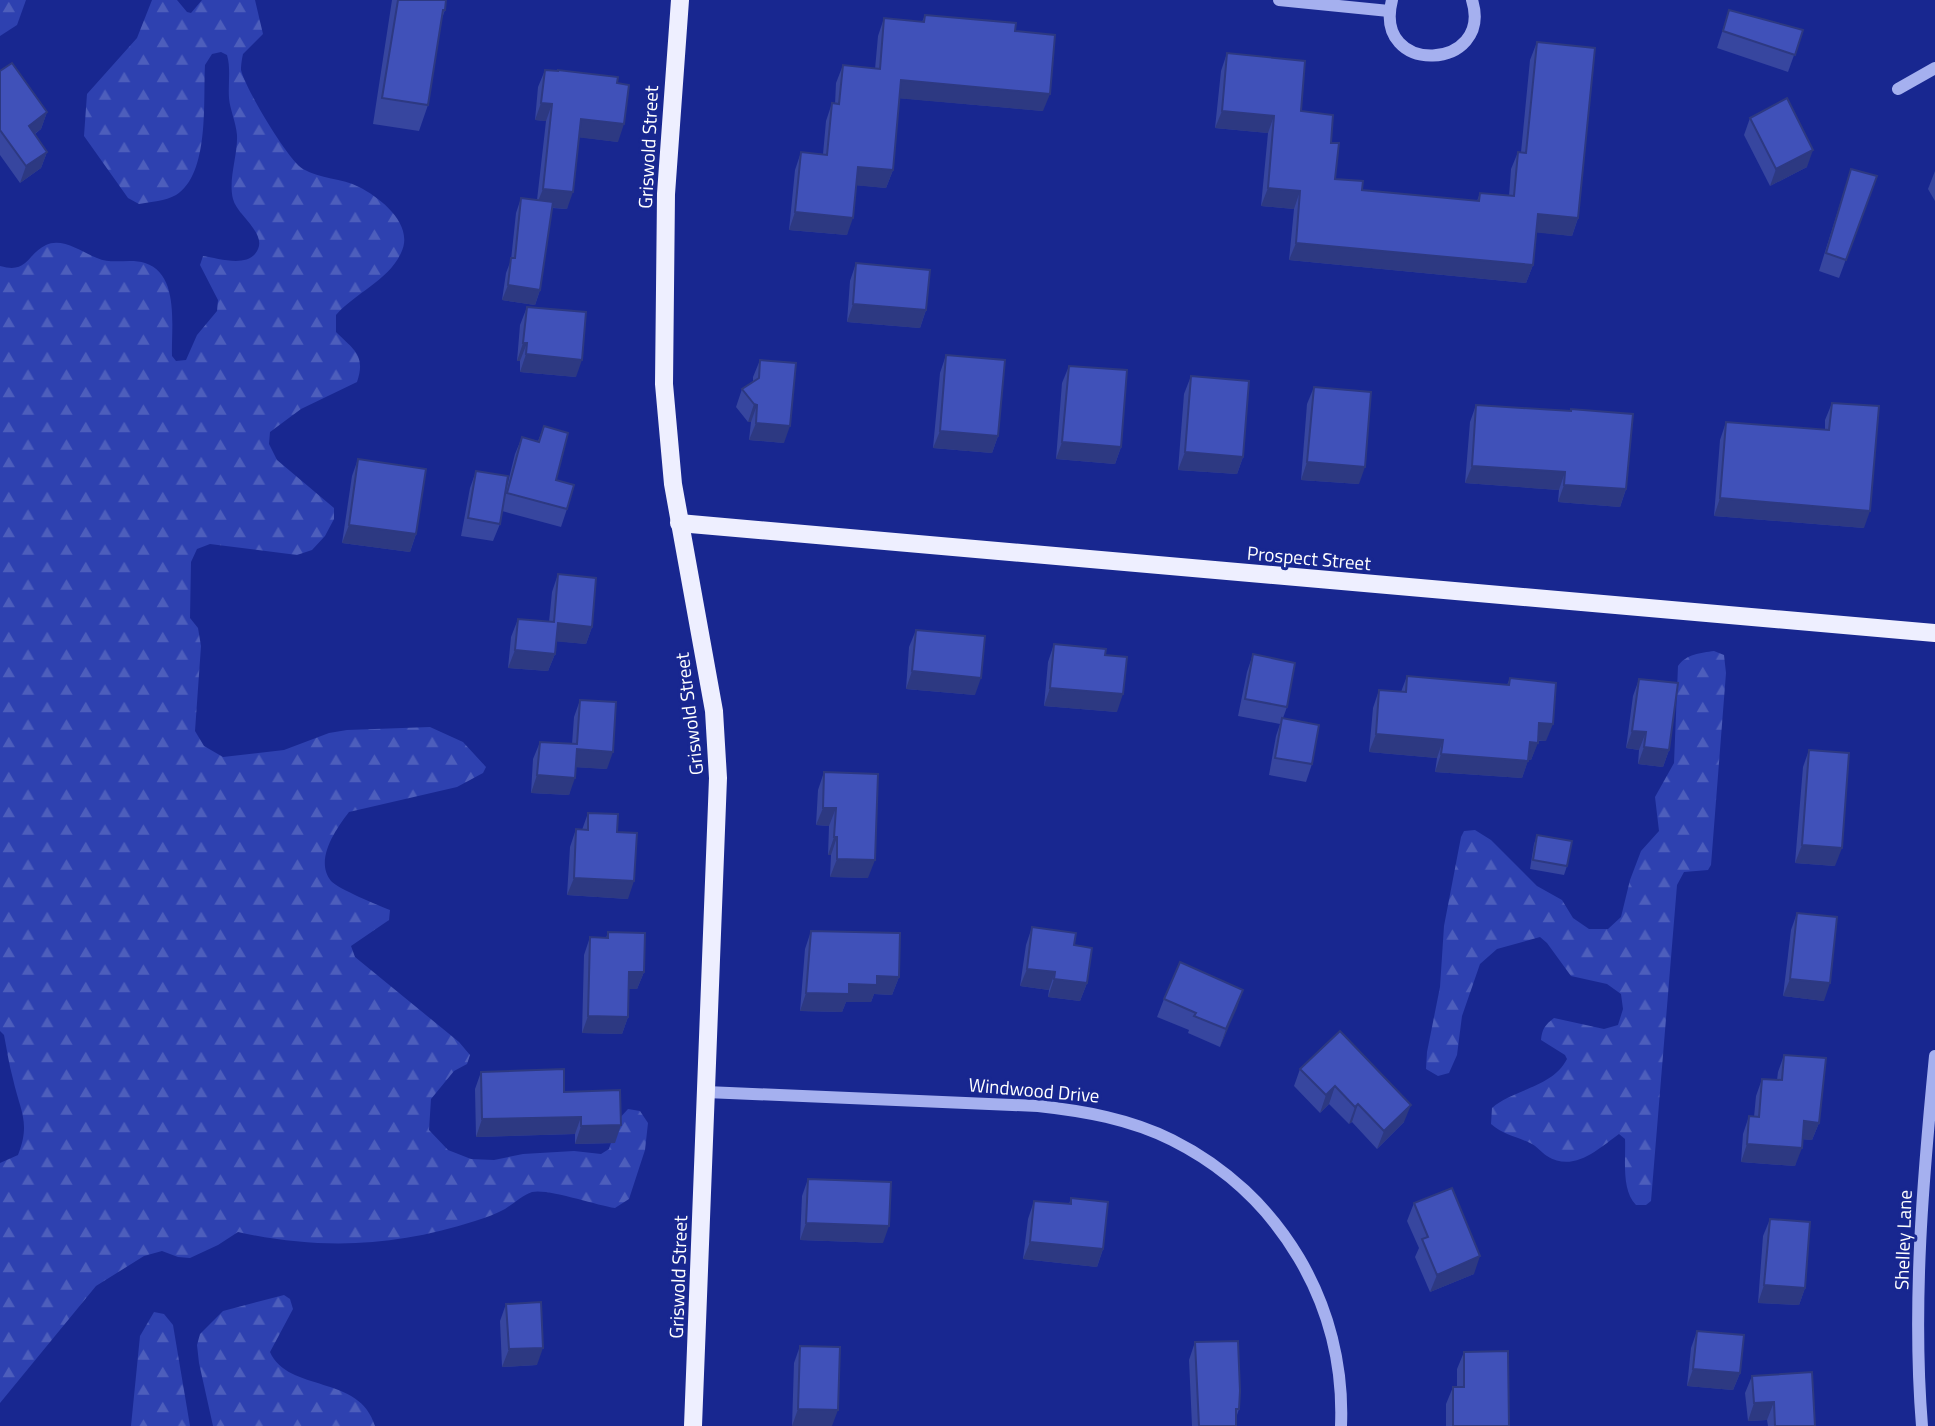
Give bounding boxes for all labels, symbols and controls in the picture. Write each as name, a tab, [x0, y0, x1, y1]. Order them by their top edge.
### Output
street label: Griswold Street	[630, 84, 665, 209]
street label: Prospect Street	[1246, 538, 1373, 577]
street label: Griswold Street	[667, 651, 710, 777]
street label: Windwood Drive	[967, 1069, 1101, 1110]
street label: Shelley Lane	[1886, 1189, 1919, 1290]
street label: Griswold Street	[661, 1215, 694, 1339]

